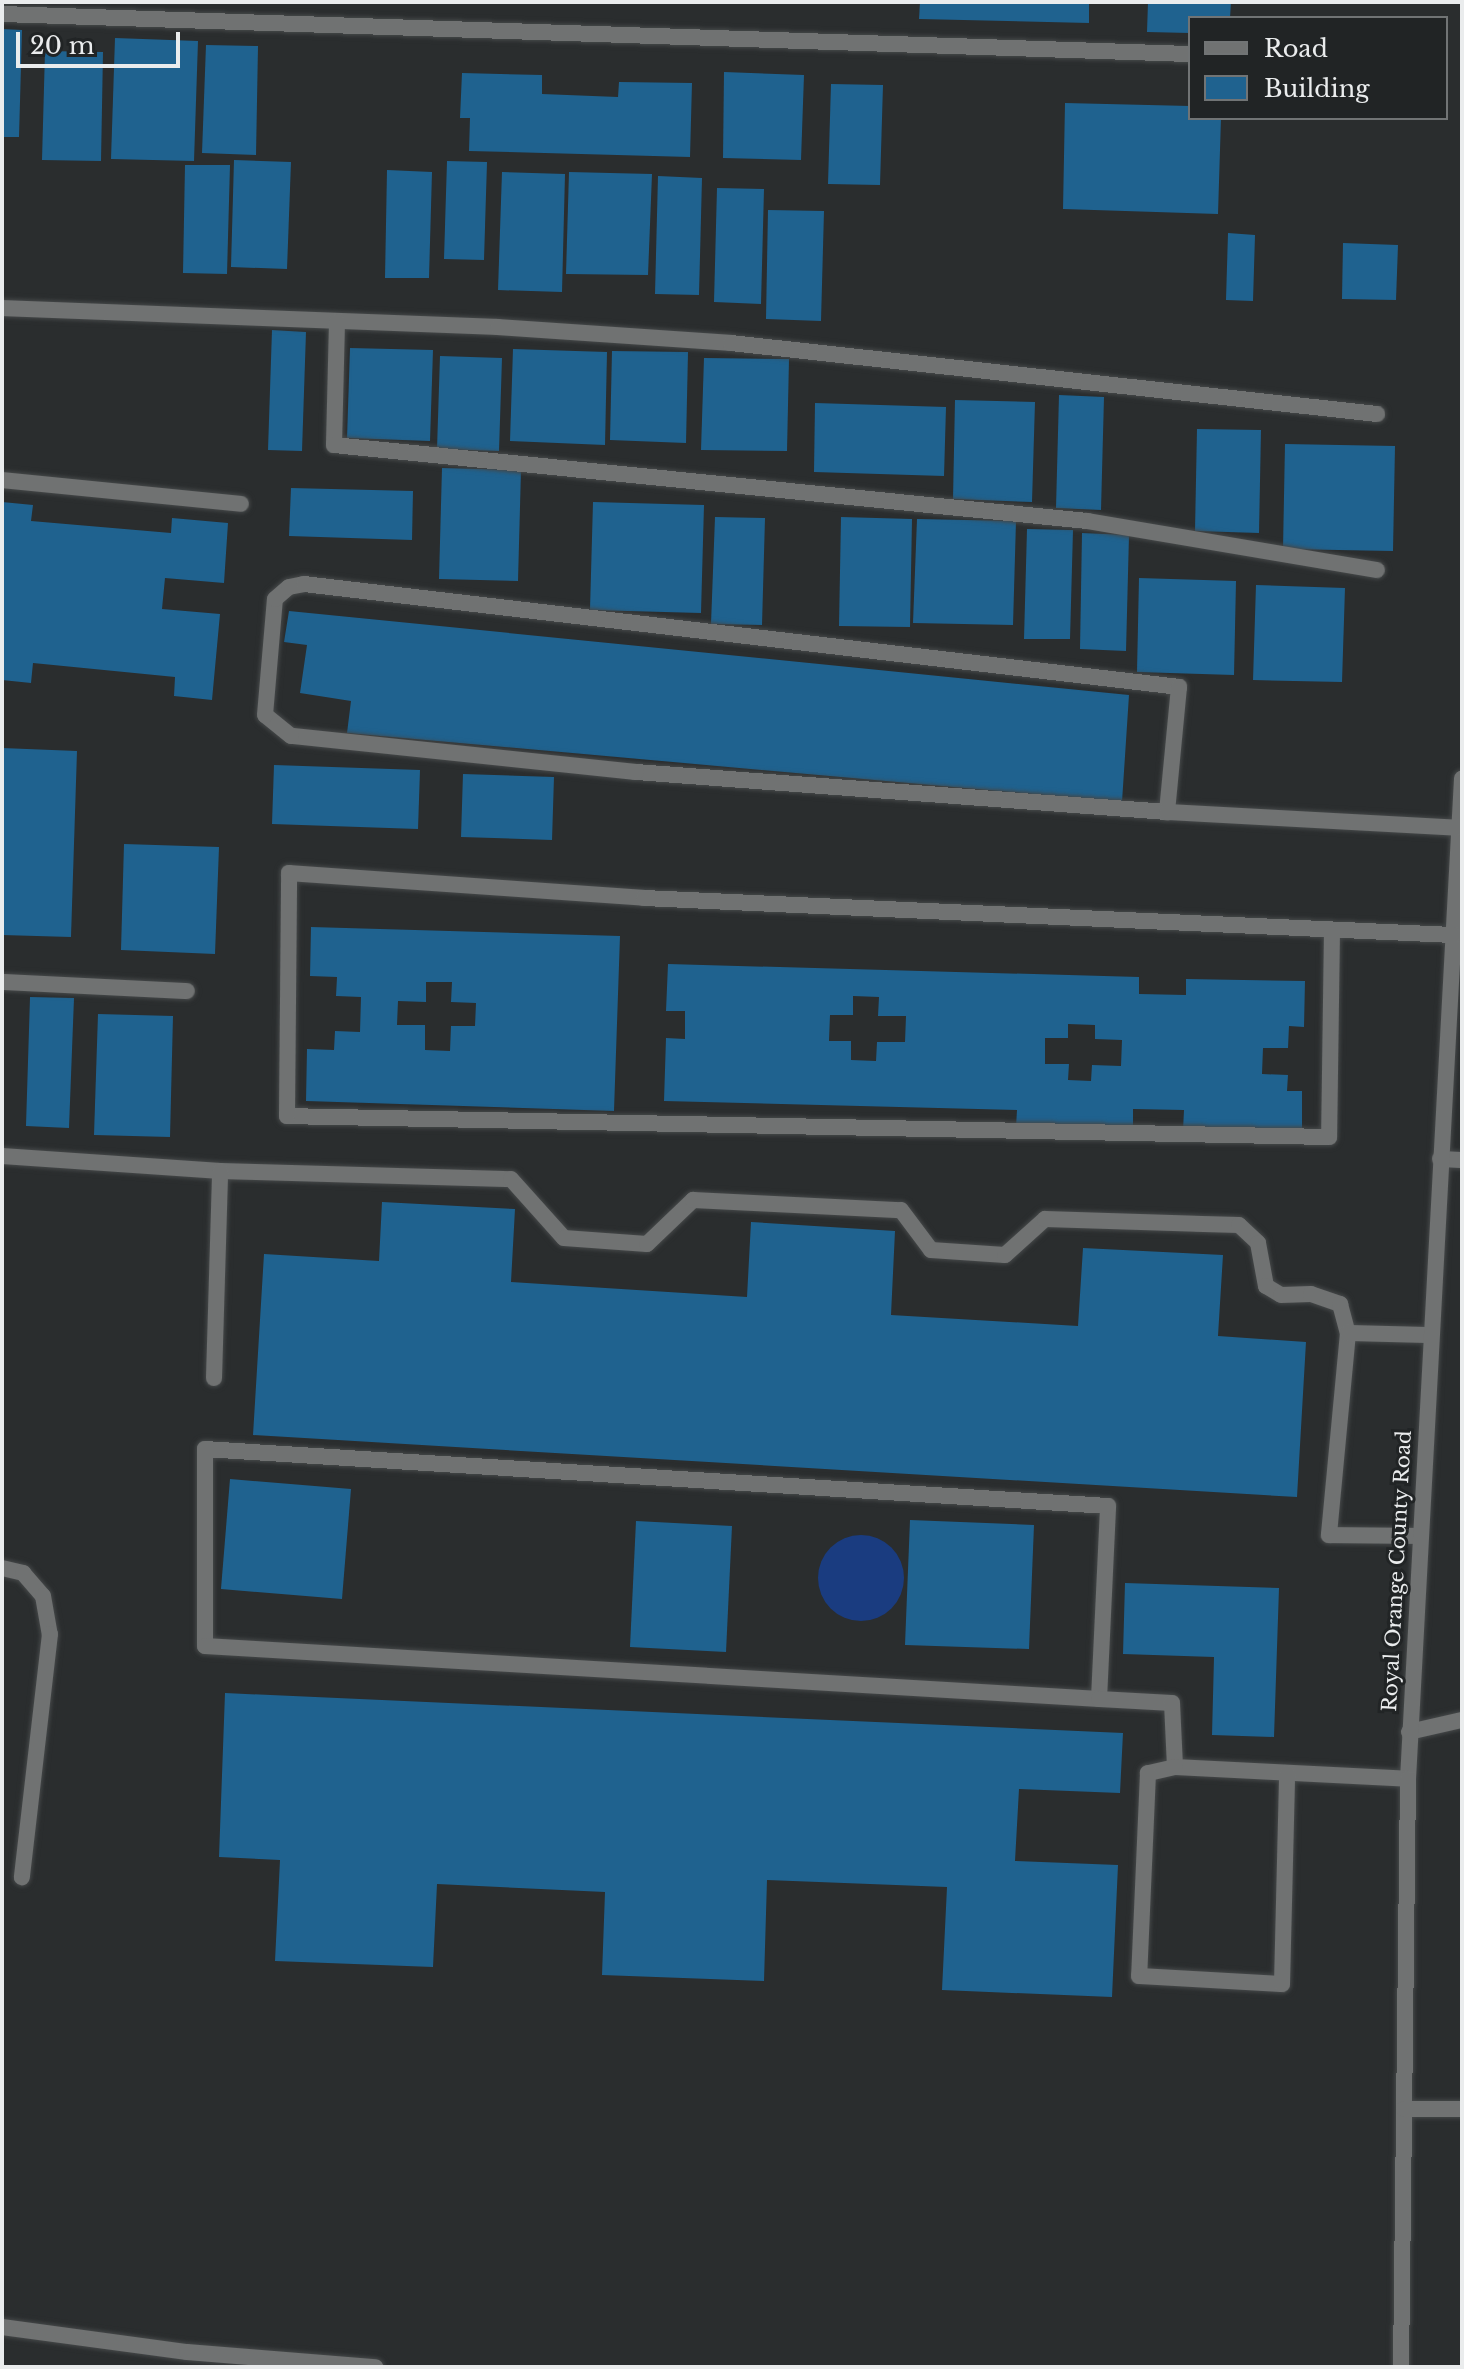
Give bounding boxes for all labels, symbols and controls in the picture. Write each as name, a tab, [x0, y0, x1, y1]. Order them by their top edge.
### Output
scale bar	[20, 16, 184, 66]
legend	[1188, 16, 1448, 120]
text: 20 m	[30, 31, 95, 60]
text: Road	[1264, 34, 1328, 63]
text: Building	[1264, 74, 1370, 103]
street label: Royal Orange County Road	[1378, 1429, 1416, 1713]

